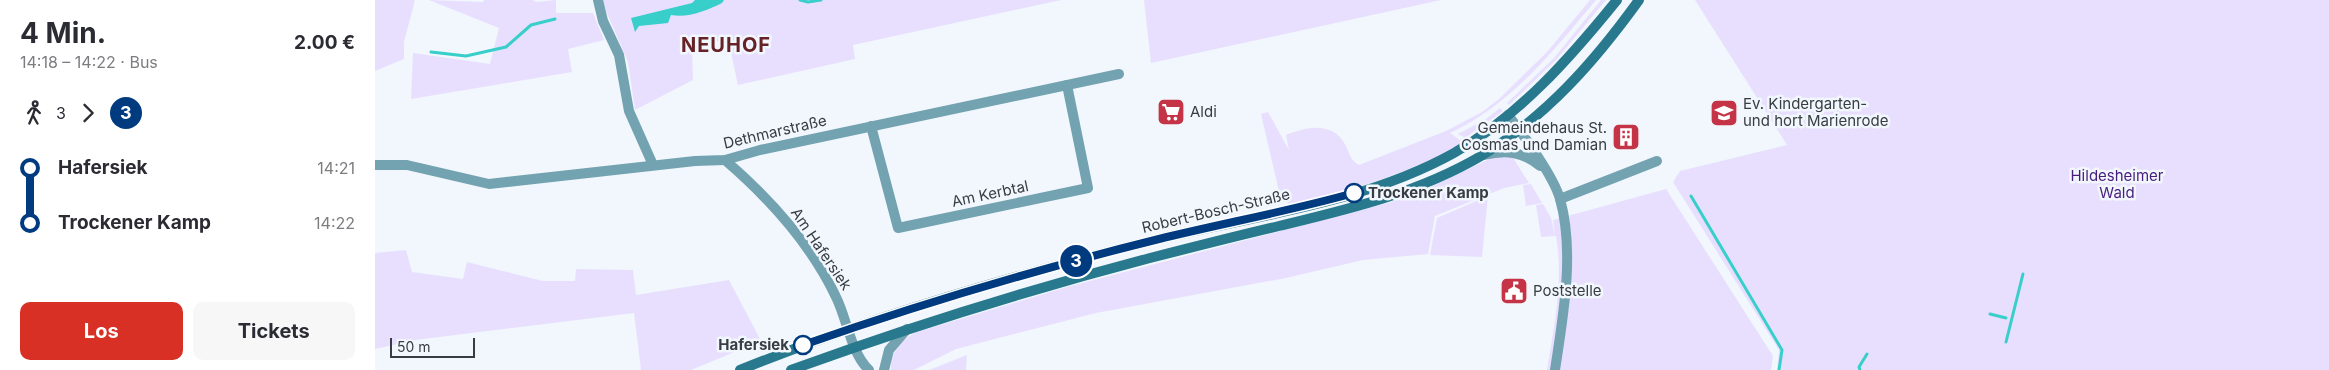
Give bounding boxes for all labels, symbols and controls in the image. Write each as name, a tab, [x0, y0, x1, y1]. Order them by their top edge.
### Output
text: 4 Min.	[20, 16, 106, 50]
text: 2.00 €	[294, 31, 355, 54]
district label: NEUHOF	[681, 33, 771, 57]
text: 14:18 – 14:22 · Bus	[20, 52, 158, 72]
place label: Ev. Kindergarten- und hort Marienrode	[1743, 94, 1888, 130]
supermarket icon: Aldi	[1156, 97, 1186, 127]
school or university icon: Ev. Kindergarten- und hort Marienrode	[1709, 98, 1739, 128]
icon: walk	[20, 99, 48, 127]
icon: forward	[74, 99, 102, 127]
text: 3	[120, 102, 132, 123]
place label: Aldi	[1190, 102, 1217, 121]
text: 3	[56, 103, 66, 123]
street label: Dethmarstraße	[721, 110, 828, 153]
place label: Gemeindehaus St. Cosmas und Damian	[1461, 118, 1607, 154]
building icon: Gemeindehaus St. Cosmas und Damian	[1611, 122, 1641, 152]
text: Hafersiek	[58, 156, 148, 179]
text: 14:21	[317, 158, 355, 178]
park label: Hildesheimer Wald	[2070, 166, 2164, 202]
street label: Am Kerbtal	[950, 176, 1030, 211]
marker: Trockener Kamp	[1344, 183, 1364, 203]
place label: Trockener Kamp	[1368, 183, 1489, 202]
street label: Robert-Bosch-Straße	[1140, 184, 1292, 237]
street label: Am Hafersiek	[787, 204, 856, 294]
text: Trockener Kamp	[58, 211, 211, 234]
text: 14:22	[314, 213, 355, 233]
line badge: 3	[1060, 245, 1092, 277]
text: 3	[1070, 250, 1082, 271]
public building icon: Poststelle	[1499, 276, 1529, 306]
place label: Poststelle	[1533, 281, 1602, 300]
button: Los	[20, 302, 183, 360]
button: Tickets	[193, 302, 355, 360]
scale bar	[390, 335, 475, 358]
place label: Hafersiek	[718, 335, 789, 354]
marker: Hafersiek	[793, 335, 813, 355]
text: 50 m	[397, 338, 431, 355]

